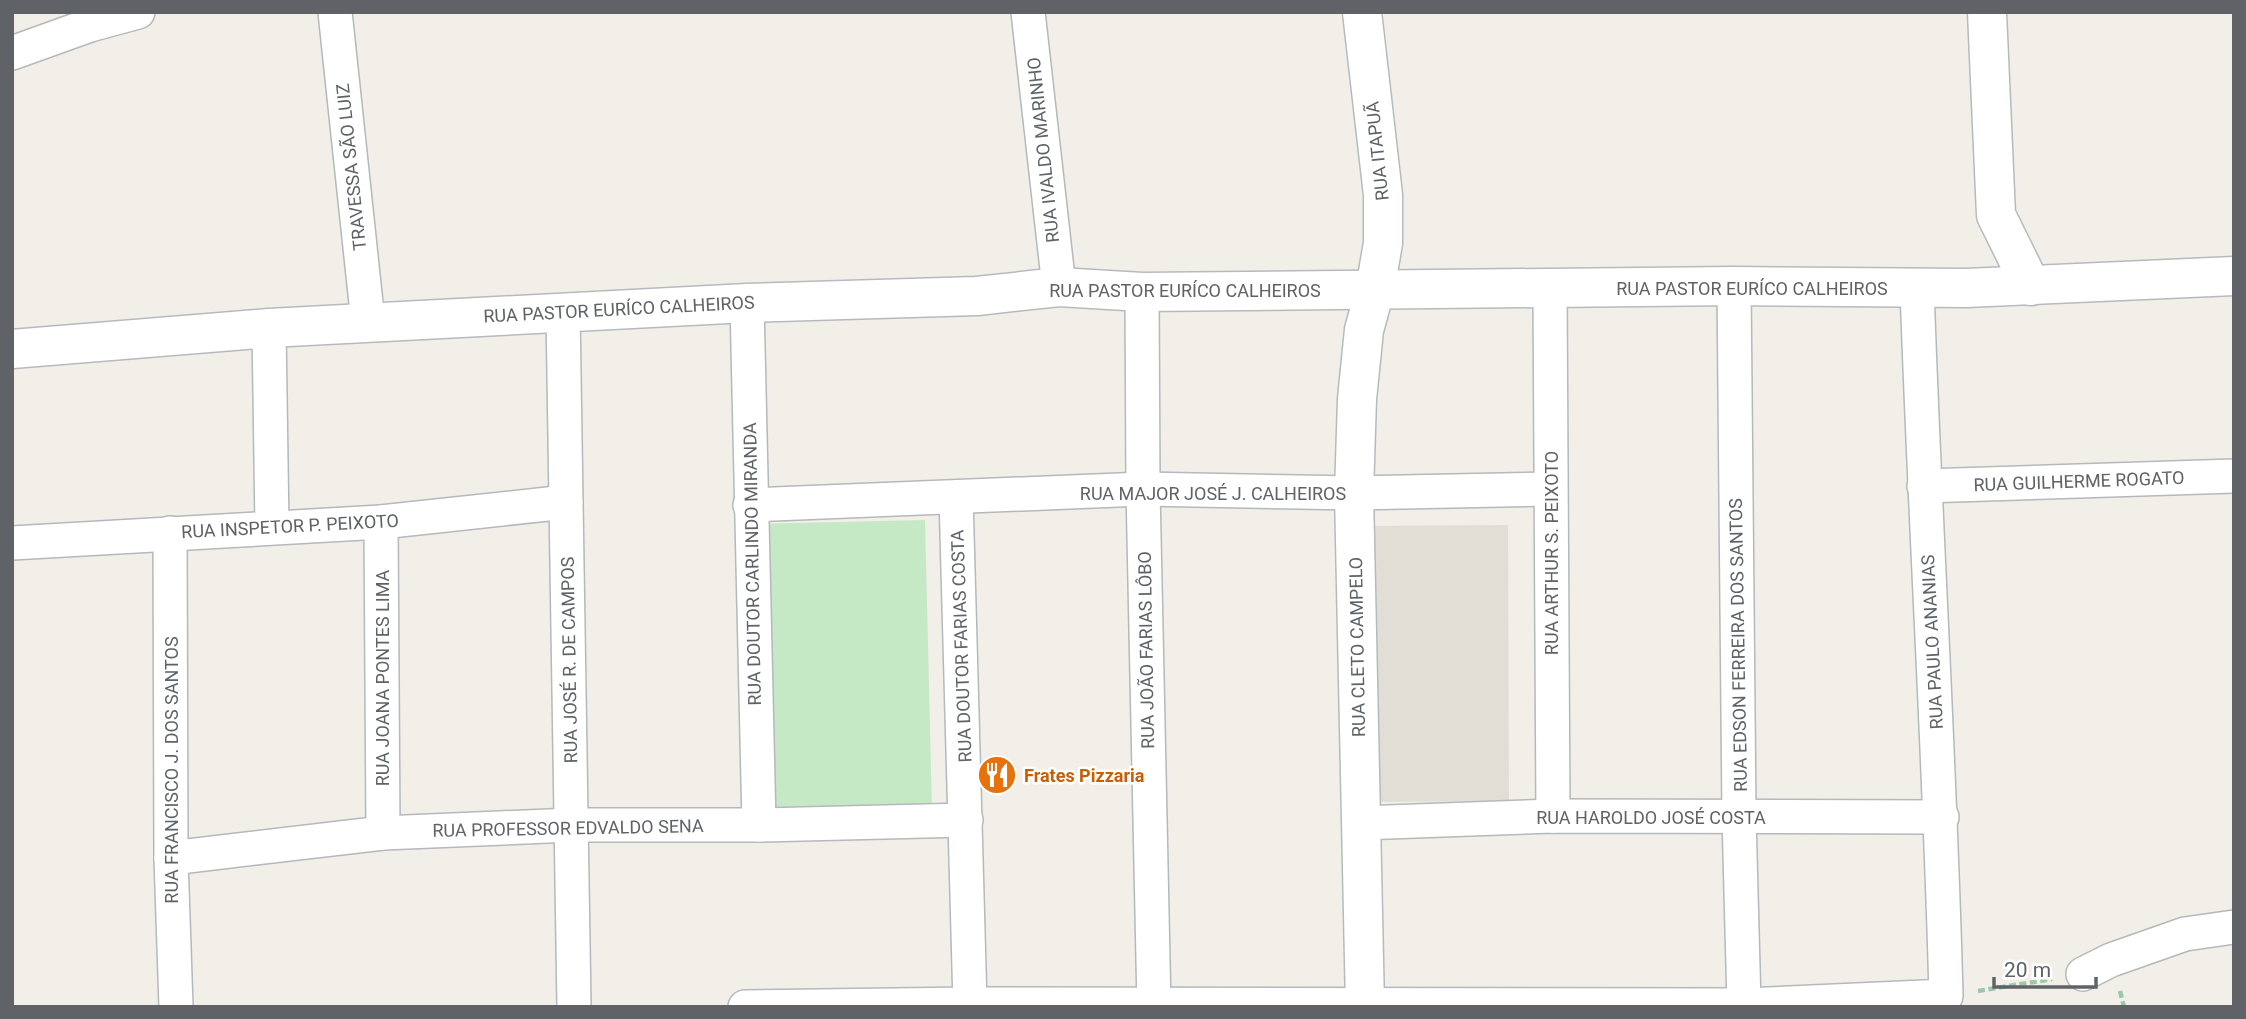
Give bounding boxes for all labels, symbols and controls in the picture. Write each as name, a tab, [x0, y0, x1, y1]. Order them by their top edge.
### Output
street label: RUA IVALDO MARINHO	[1023, 56, 1063, 244]
street label: TRAVESSA SÃO LUIZ	[332, 82, 370, 252]
street label: RUA ITAPUÃ	[1361, 100, 1393, 202]
street label: RUA PASTOR EURÍCO CALHEIROS	[1616, 278, 1888, 299]
street label: RUA PASTOR EURÍCO CALHEIROS	[1049, 280, 1321, 301]
street label: RUA PASTOR EURÍCO CALHEIROS	[483, 291, 755, 327]
street label: RUA DOUTOR CARLINDO MIRANDA	[739, 422, 765, 706]
street label: RUA ARTHUR S. PEIXOTO	[1541, 451, 1562, 655]
street label: RUA GUILHERME ROGATO	[1973, 467, 2185, 495]
street label: RUA MAJOR JOSÉ J. CALHEIROS	[1080, 483, 1347, 504]
street label: RUA EDSON FERREIRA DOS SANTOS	[1725, 498, 1751, 792]
street label: RUA INSPETOR P. PEIXOTO	[181, 510, 399, 542]
street label: RUA DOUTOR FARIAS COSTA	[946, 529, 976, 763]
street label: RUA JOÃO FARIAS LÔBO	[1134, 551, 1158, 749]
street label: RUA PAULO ANANIAS	[1917, 554, 1947, 730]
street label: RUA JOSÉ R. DE CAMPOS	[557, 556, 581, 764]
street label: RUA CLETO CAMPELO	[1345, 557, 1369, 737]
street label: RUA JOANA PONTES LIMA	[372, 569, 393, 786]
street label: RUA FRANCISCO J. DOS SANTOS	[161, 636, 182, 904]
restaurant icon: Frates Pizzaria	[976, 754, 1018, 796]
place label: Frates Pizzaria	[1024, 765, 1145, 786]
street label: RUA HAROLDO JOSÉ COSTA	[1536, 807, 1766, 828]
street label: RUA PROFESSOR EDVALDO SENA	[432, 815, 704, 841]
scale bar	[1994, 946, 2096, 990]
text: 20 m	[2004, 958, 2051, 982]

